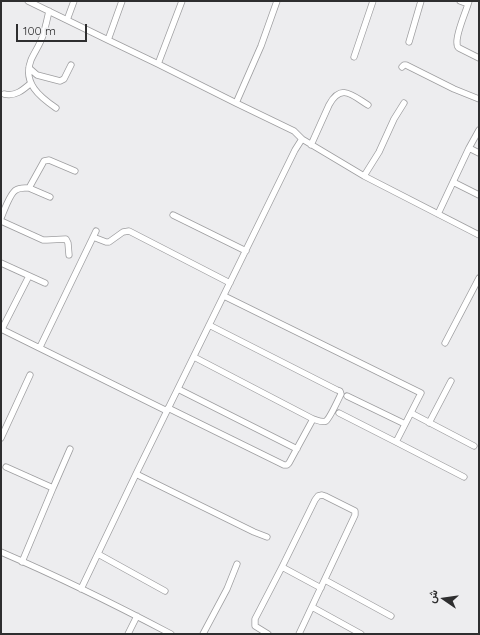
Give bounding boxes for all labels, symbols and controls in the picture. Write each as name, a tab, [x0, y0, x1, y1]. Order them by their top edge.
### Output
scale bar	[18, 16, 89, 42]
text: 100 m	[23, 23, 56, 38]
north arrow	[424, 579, 464, 619]
text: ش	[424, 588, 441, 604]

